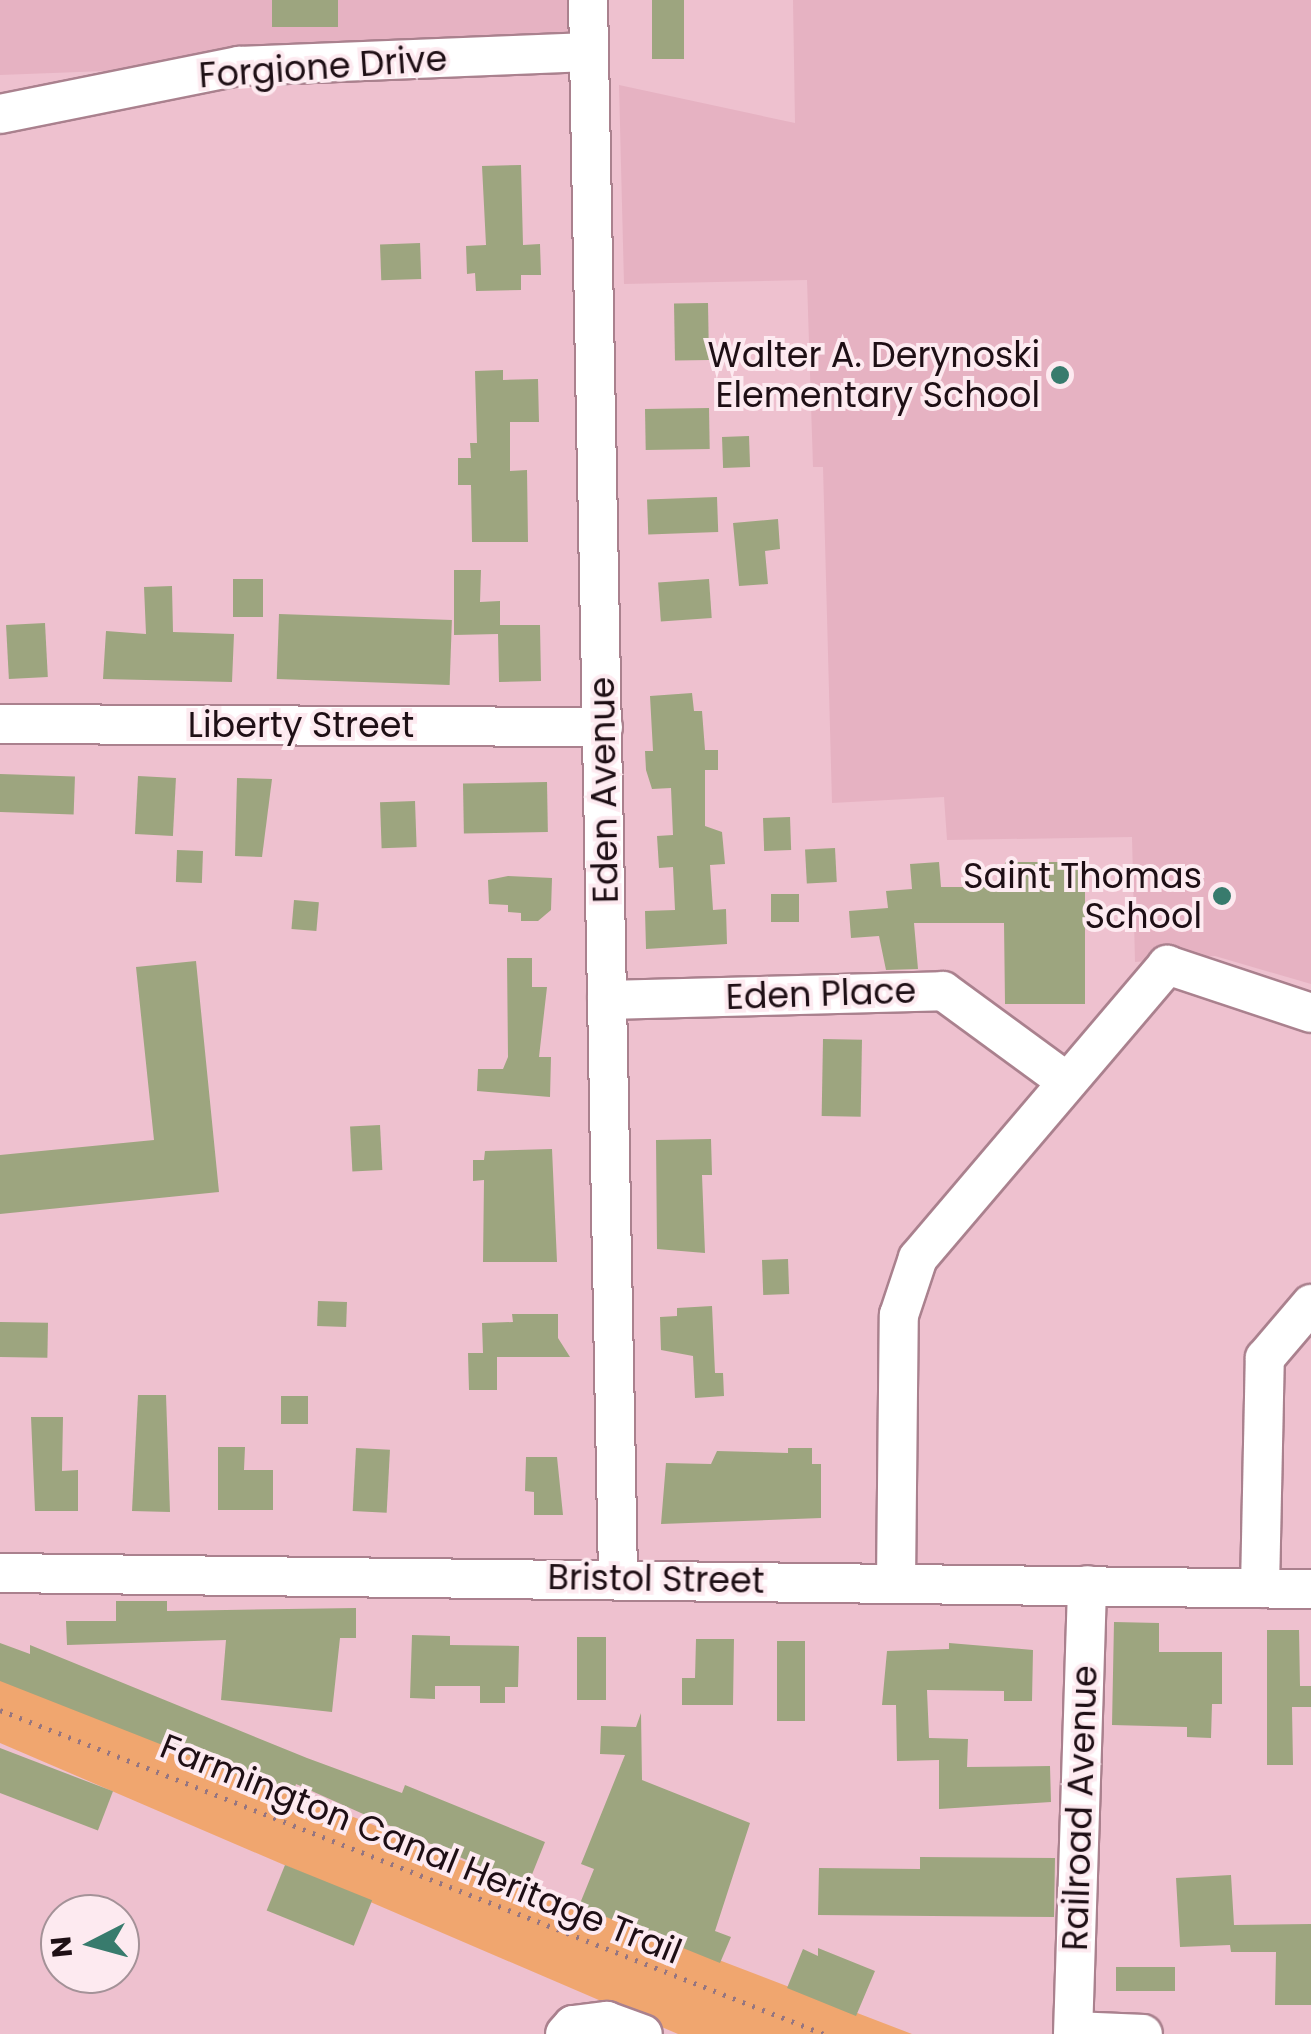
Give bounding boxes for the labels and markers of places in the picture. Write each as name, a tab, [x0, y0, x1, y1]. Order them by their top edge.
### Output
place label: Walter A. Derynoski Elementary School	[708, 334, 1040, 416]
marker: Walter A. Derynoski Elementary School	[1049, 364, 1071, 386]
place label: Saint Thomas School	[963, 855, 1202, 937]
marker: Saint Thomas School	[1211, 885, 1233, 907]

